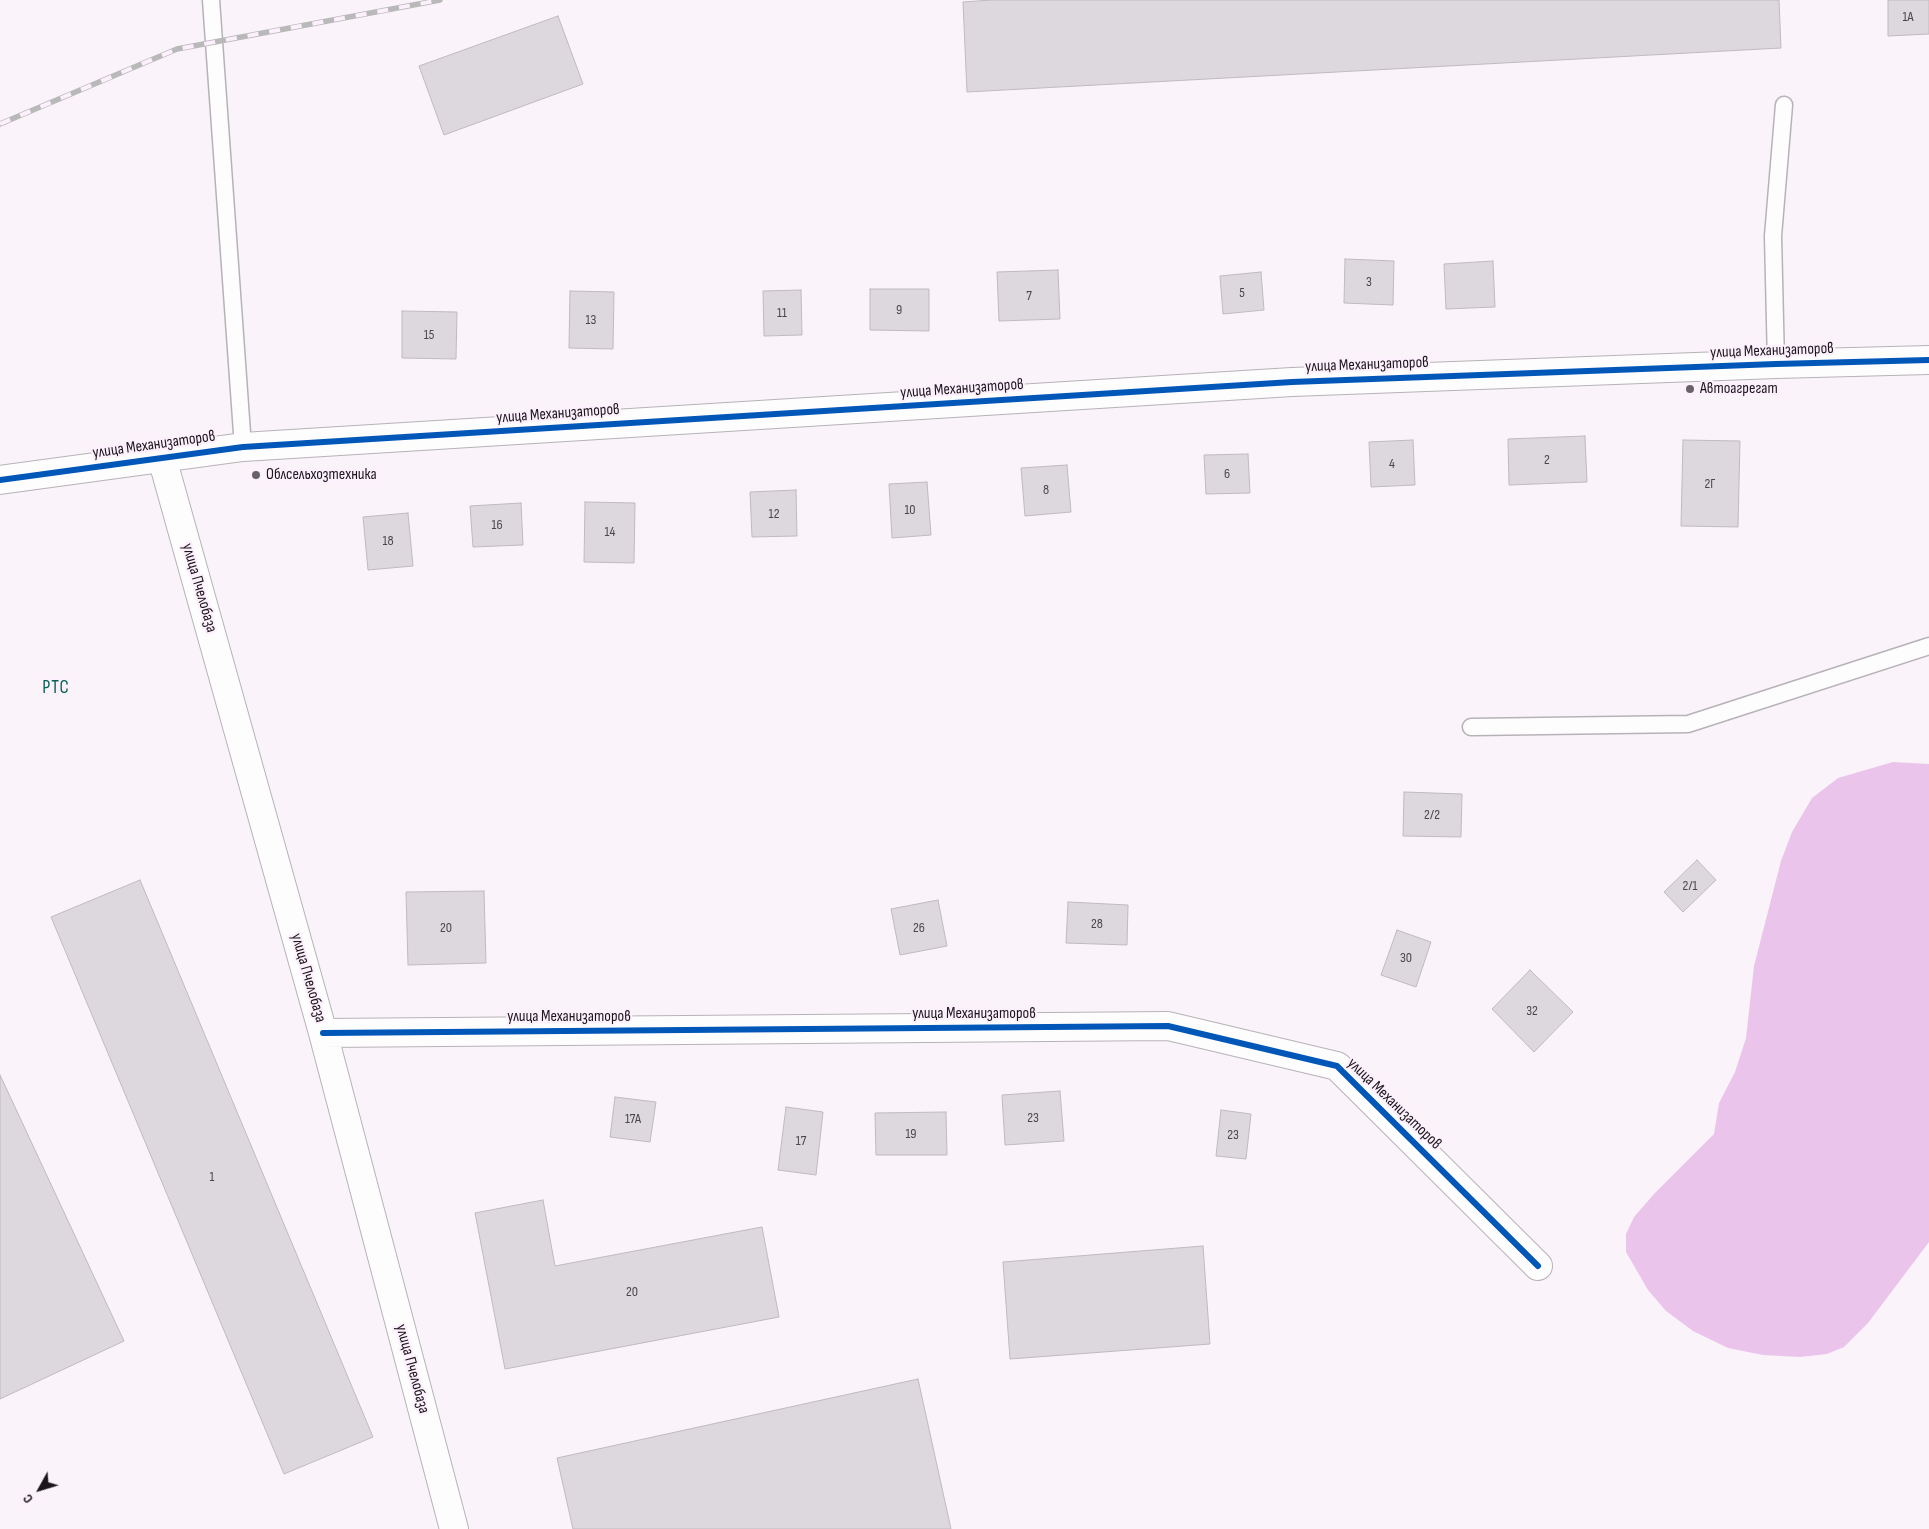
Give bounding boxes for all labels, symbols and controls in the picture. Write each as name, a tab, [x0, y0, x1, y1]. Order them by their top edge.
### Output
house number: 1А	[1902, 9, 1914, 25]
house number: 3	[1366, 274, 1372, 290]
house number: 5	[1239, 285, 1245, 301]
house number: 7	[1026, 288, 1032, 304]
house number: 9	[896, 302, 902, 318]
house number: 11	[777, 305, 787, 321]
house number: 13	[586, 312, 596, 328]
house number: 15	[424, 327, 434, 343]
street label: улица Механизаторов	[1710, 339, 1834, 363]
street label: улица Механизаторов	[1305, 353, 1429, 377]
street label: улица Механизаторов	[900, 375, 1024, 403]
place label: Автоагрегат	[1700, 379, 1778, 399]
marker: Автоагрегат	[1684, 383, 1696, 395]
street label: улица Механизаторов	[496, 400, 620, 428]
street label: улица Механизаторов	[91, 427, 217, 463]
house number: 2	[1544, 452, 1550, 468]
house number: 4	[1389, 456, 1395, 472]
place label: Облсельхозтехника	[266, 465, 377, 485]
house number: 6	[1224, 466, 1230, 482]
marker: Облсельхозтехника	[250, 469, 262, 481]
house number: 2Г	[1705, 476, 1715, 492]
house number: 8	[1043, 482, 1049, 498]
house number: 10	[904, 502, 916, 518]
house number: 12	[769, 506, 779, 522]
house number: 16	[491, 517, 503, 533]
house number: 14	[605, 524, 615, 540]
house number: 18	[382, 533, 394, 549]
street label: улица Пчелобаза	[177, 541, 221, 635]
district label: РТС	[42, 677, 70, 699]
house number: 2/2	[1424, 807, 1440, 823]
house number: 2/1	[1682, 878, 1698, 894]
house number: 28	[1091, 916, 1103, 932]
house number: 20	[440, 920, 452, 936]
house number: 26	[913, 920, 925, 936]
street label: улица Пчелобаза	[286, 931, 330, 1025]
house number: 30	[1400, 950, 1412, 966]
house number: 32	[1526, 1003, 1538, 1019]
street label: улица Механизаторов	[912, 1004, 1036, 1024]
street label: улица Механизаторов	[507, 1007, 631, 1027]
street label: улица Механизаторов	[1343, 1054, 1445, 1154]
house number: 23	[1027, 1110, 1039, 1126]
house number: 17А	[625, 1111, 641, 1127]
house number: 19	[905, 1126, 917, 1142]
house number: 23	[1227, 1127, 1239, 1143]
house number: 17	[796, 1133, 806, 1149]
house number: 1	[210, 1169, 214, 1185]
house number: 20	[626, 1284, 638, 1300]
street label: улица Пчелобаза	[391, 1322, 433, 1416]
north arrow	[15, 1464, 65, 1514]
text: С	[19, 1491, 37, 1507]

